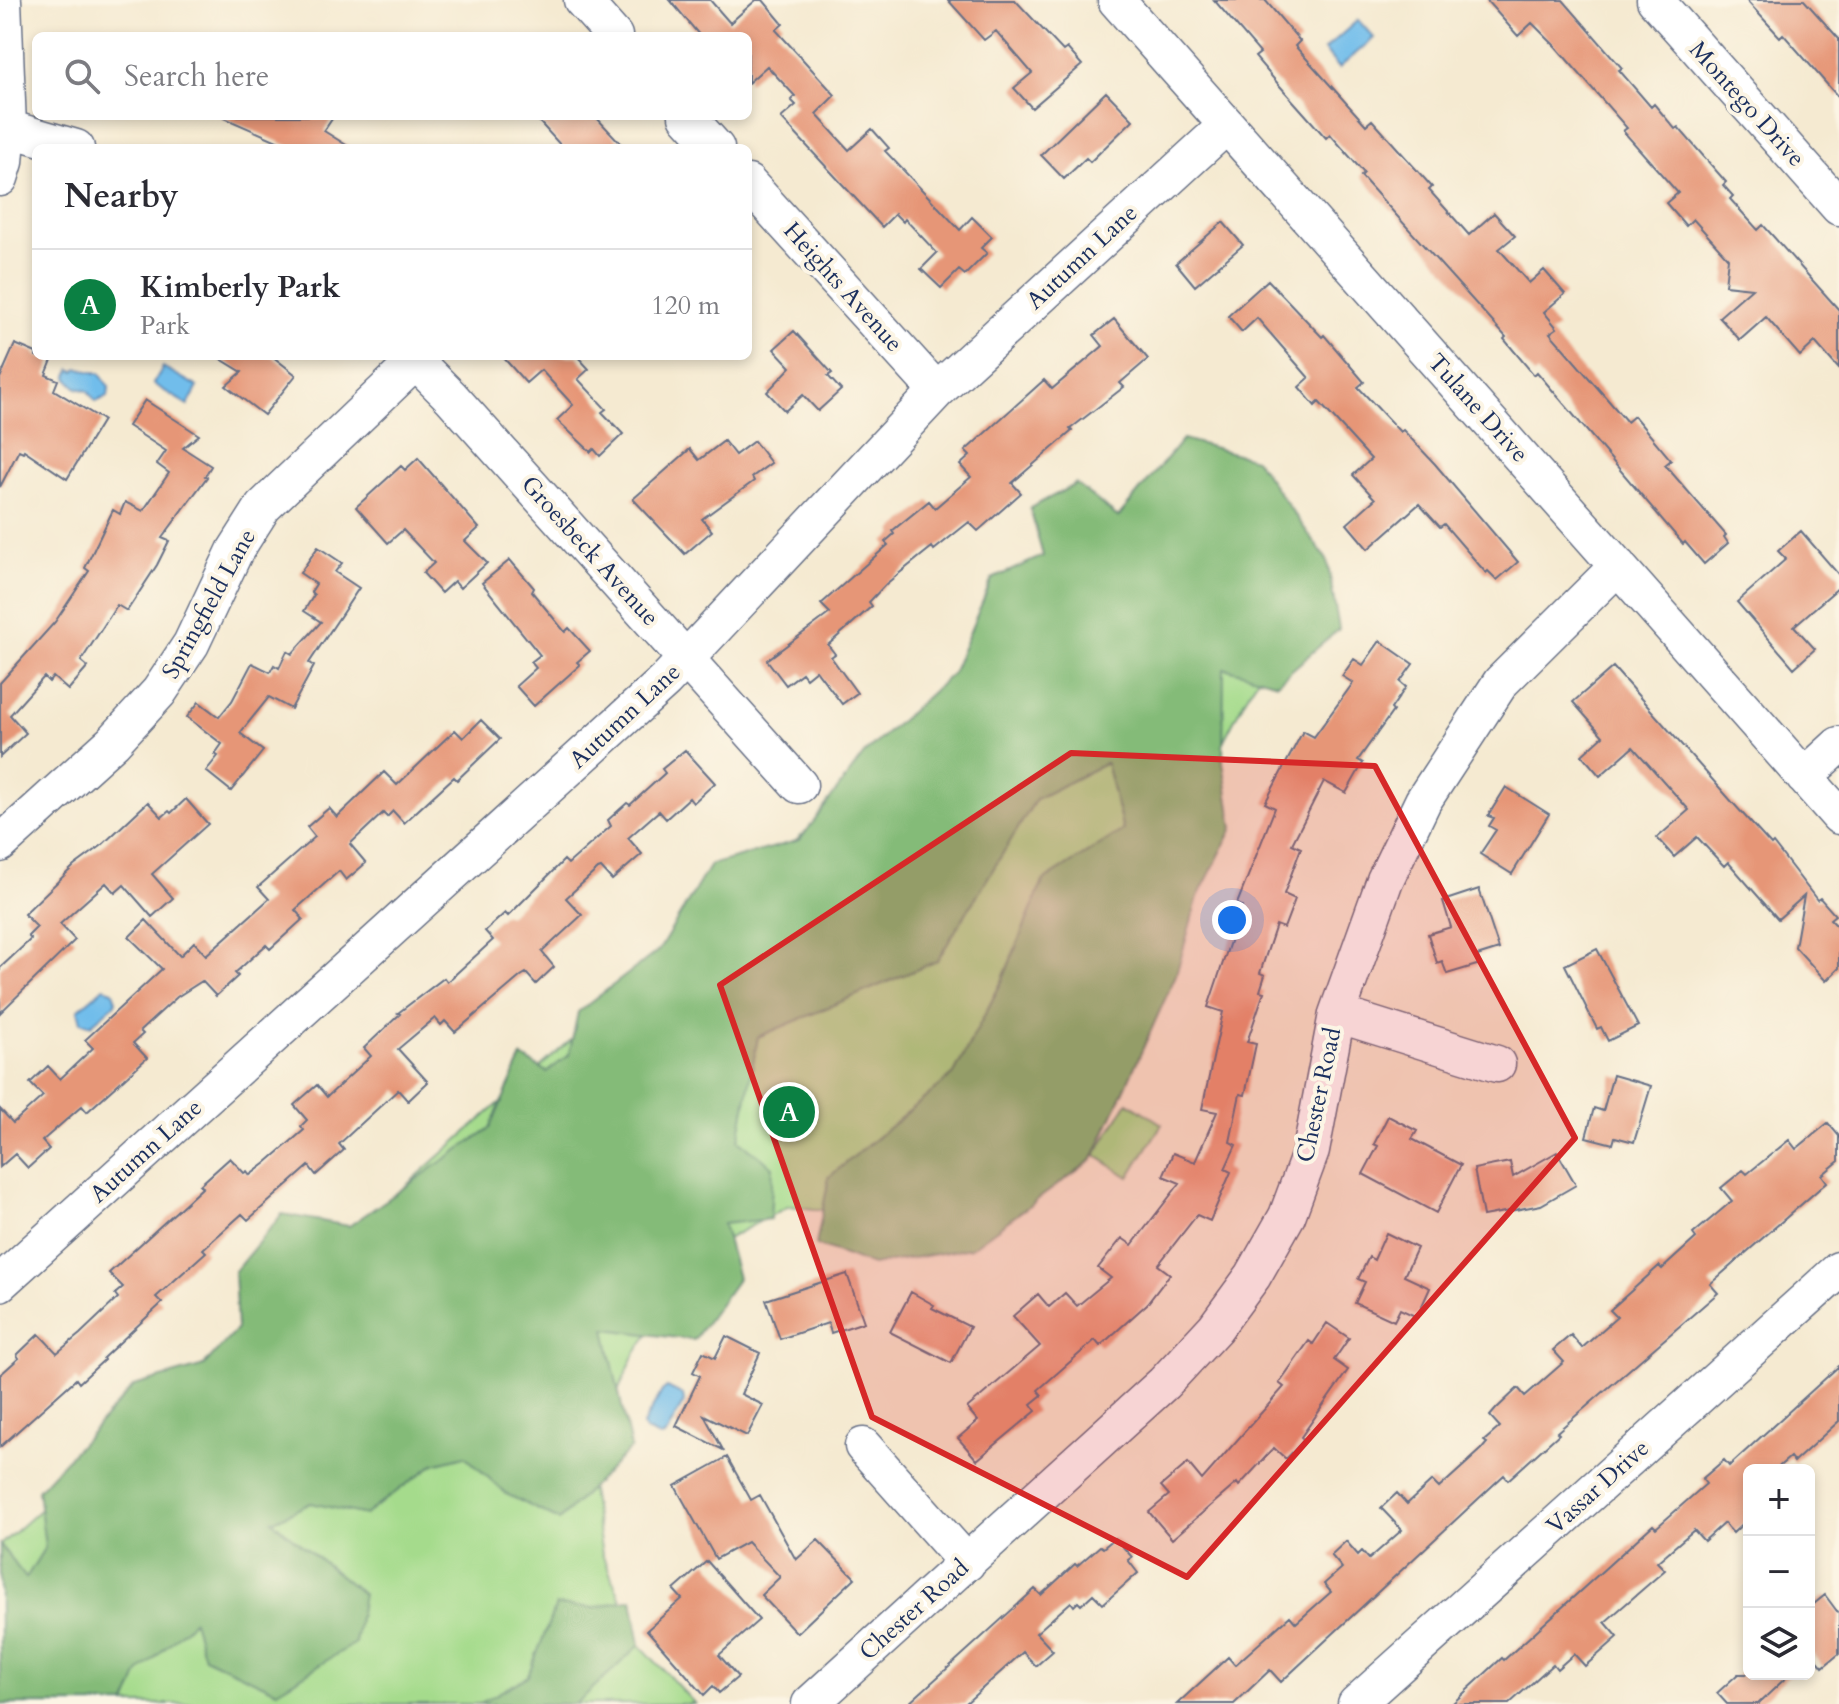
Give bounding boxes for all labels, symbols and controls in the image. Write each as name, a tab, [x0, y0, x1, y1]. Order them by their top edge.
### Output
search box	[32, 32, 752, 120]
street label: Montego Drive	[1682, 34, 1812, 174]
icon: search	[60, 54, 104, 98]
text: Search here	[124, 56, 269, 97]
text: Nearby	[64, 173, 179, 219]
street label: Autumn Lane	[1019, 197, 1145, 317]
street label: Heights Avenue	[776, 215, 910, 359]
text: Kimberly Park	[140, 267, 341, 308]
text: A	[80, 288, 100, 323]
text: 120 m	[651, 288, 720, 323]
text: Park	[140, 308, 190, 343]
street label: Tulane Drive	[1420, 346, 1536, 470]
street label: Groesbeck Avenue	[514, 469, 666, 633]
street label: Springfield Lane	[154, 523, 264, 685]
street label: Autumn Lane	[562, 656, 688, 776]
your location	[1212, 900, 1252, 940]
street label: Chester Road	[1289, 1024, 1349, 1165]
pin: A	[763, 1082, 815, 1142]
street label: Autumn Lane	[83, 1092, 209, 1210]
street label: Vassar Drive	[1540, 1432, 1656, 1542]
map controls	[1743, 1464, 1815, 1680]
button: +	[1743, 1464, 1815, 1536]
button: −	[1743, 1536, 1815, 1608]
street label: Chester Road	[852, 1552, 976, 1668]
button: layers	[1743, 1608, 1815, 1680]

